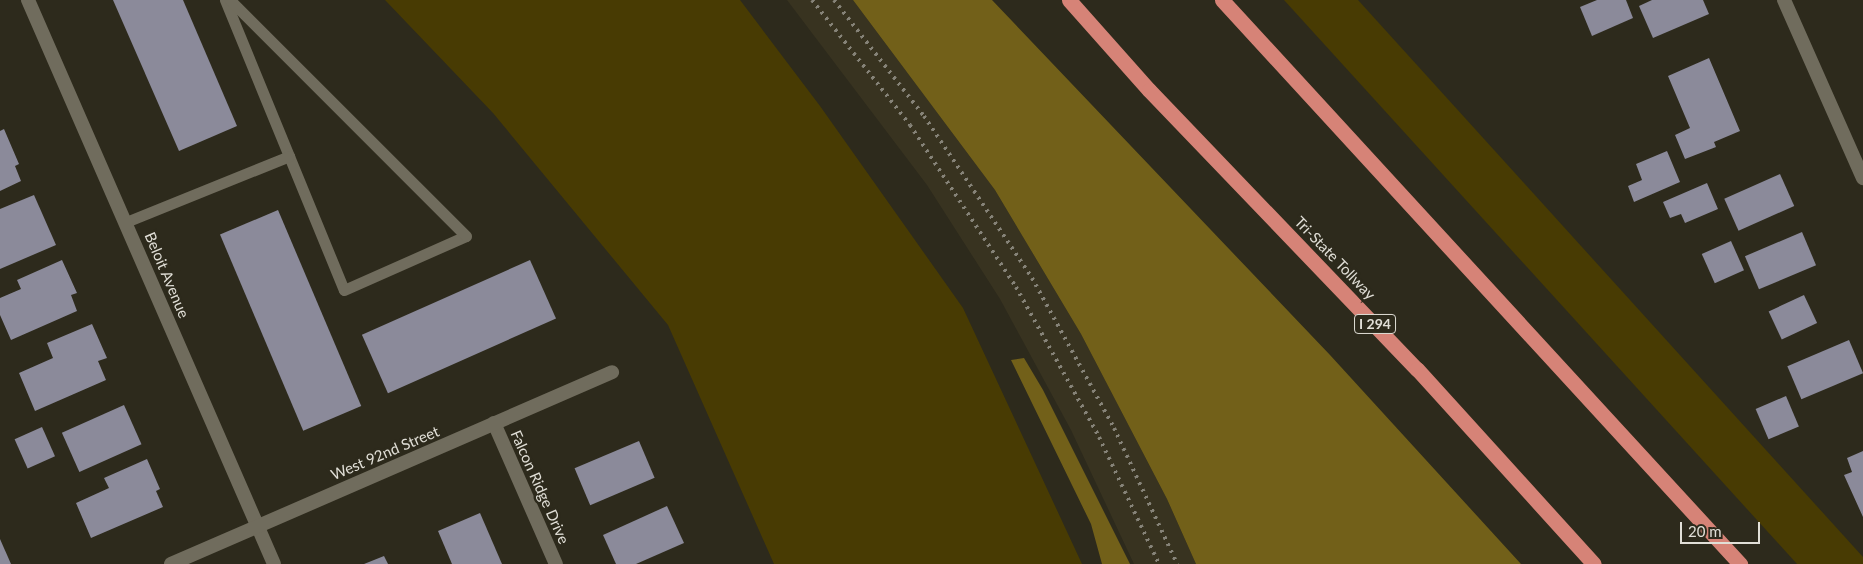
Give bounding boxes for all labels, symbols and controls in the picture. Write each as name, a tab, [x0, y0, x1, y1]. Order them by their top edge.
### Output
street label: Tri-State Tollway	[1291, 213, 1379, 303]
street label: Beloit Avenue	[141, 229, 193, 321]
road number: I 294	[1354, 312, 1396, 336]
street label: West 92nd Street	[328, 422, 442, 484]
street label: Falcon Ridge Drive	[507, 427, 573, 547]
scale bar	[1683, 512, 1763, 544]
text: 20 m	[1688, 522, 1722, 540]

